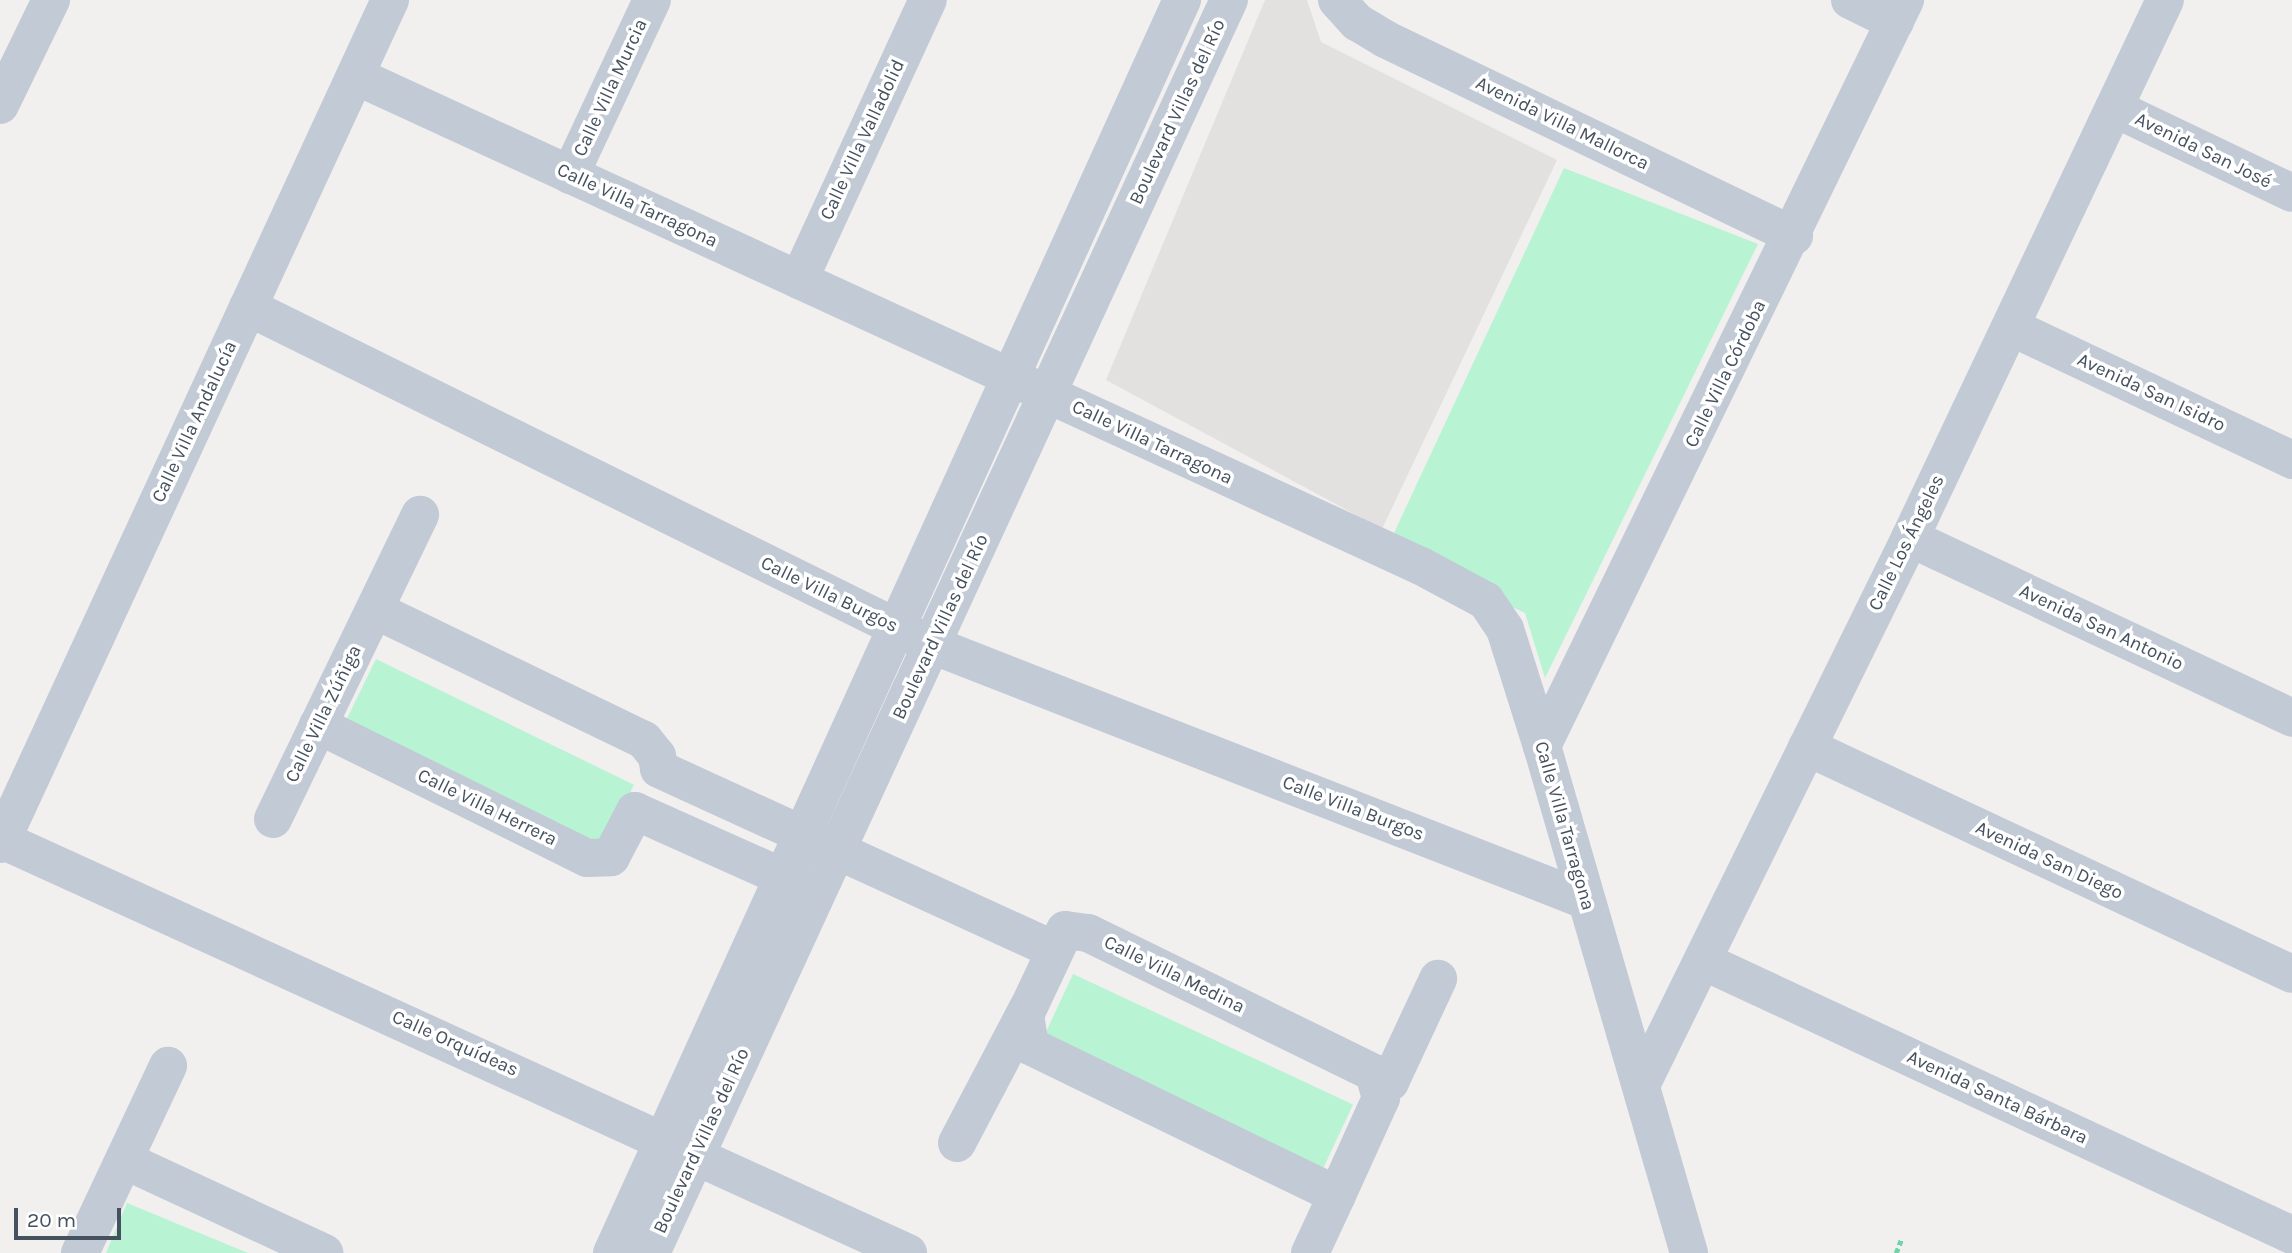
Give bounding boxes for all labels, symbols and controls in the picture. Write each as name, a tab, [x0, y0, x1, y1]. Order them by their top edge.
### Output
street label: Calle Villa Murcia	[569, 15, 653, 161]
street label: Boulevard Villas del Río	[1125, 16, 1231, 208]
street label: Calle Villa Valladolid	[816, 56, 910, 224]
street label: Avenida Villa Mallorca	[1472, 72, 1652, 176]
street label: Avenida San José	[2131, 108, 2275, 194]
street label: Calle Villa Tarragona	[553, 159, 721, 253]
street label: Calle Villa Córdoba	[1680, 297, 1772, 451]
street label: Calle Villa Andalucía	[148, 338, 242, 506]
street label: Avenida San Isidro	[2073, 349, 2229, 437]
street label: Calle Villa Tarragona	[1068, 396, 1236, 490]
street label: Calle Los Ángeles	[1864, 471, 1950, 615]
street label: Boulevard Villas del Río	[888, 531, 994, 723]
street label: Calle Villa Burgos	[757, 552, 901, 638]
street label: Avenida San Antonio	[2015, 580, 2187, 676]
street label: Calle Villa Zúñiga	[281, 642, 367, 786]
street label: Calle Villa Tarragona	[1529, 739, 1599, 913]
street label: Calle Villa Herrera	[414, 764, 560, 852]
street label: Calle Villa Burgos	[1279, 771, 1427, 847]
street label: Avenida San Diego	[1972, 817, 2126, 905]
street label: Calle Villa Medina	[1100, 931, 1248, 1019]
street label: Calle Orquídeas	[388, 1006, 522, 1082]
street label: Boulevard Villas del Río	[649, 1045, 755, 1237]
street label: Avenida Santa Bárbara	[1903, 1046, 2091, 1150]
scale bar	[18, 1194, 124, 1238]
text: 20 m	[27, 1208, 76, 1232]

